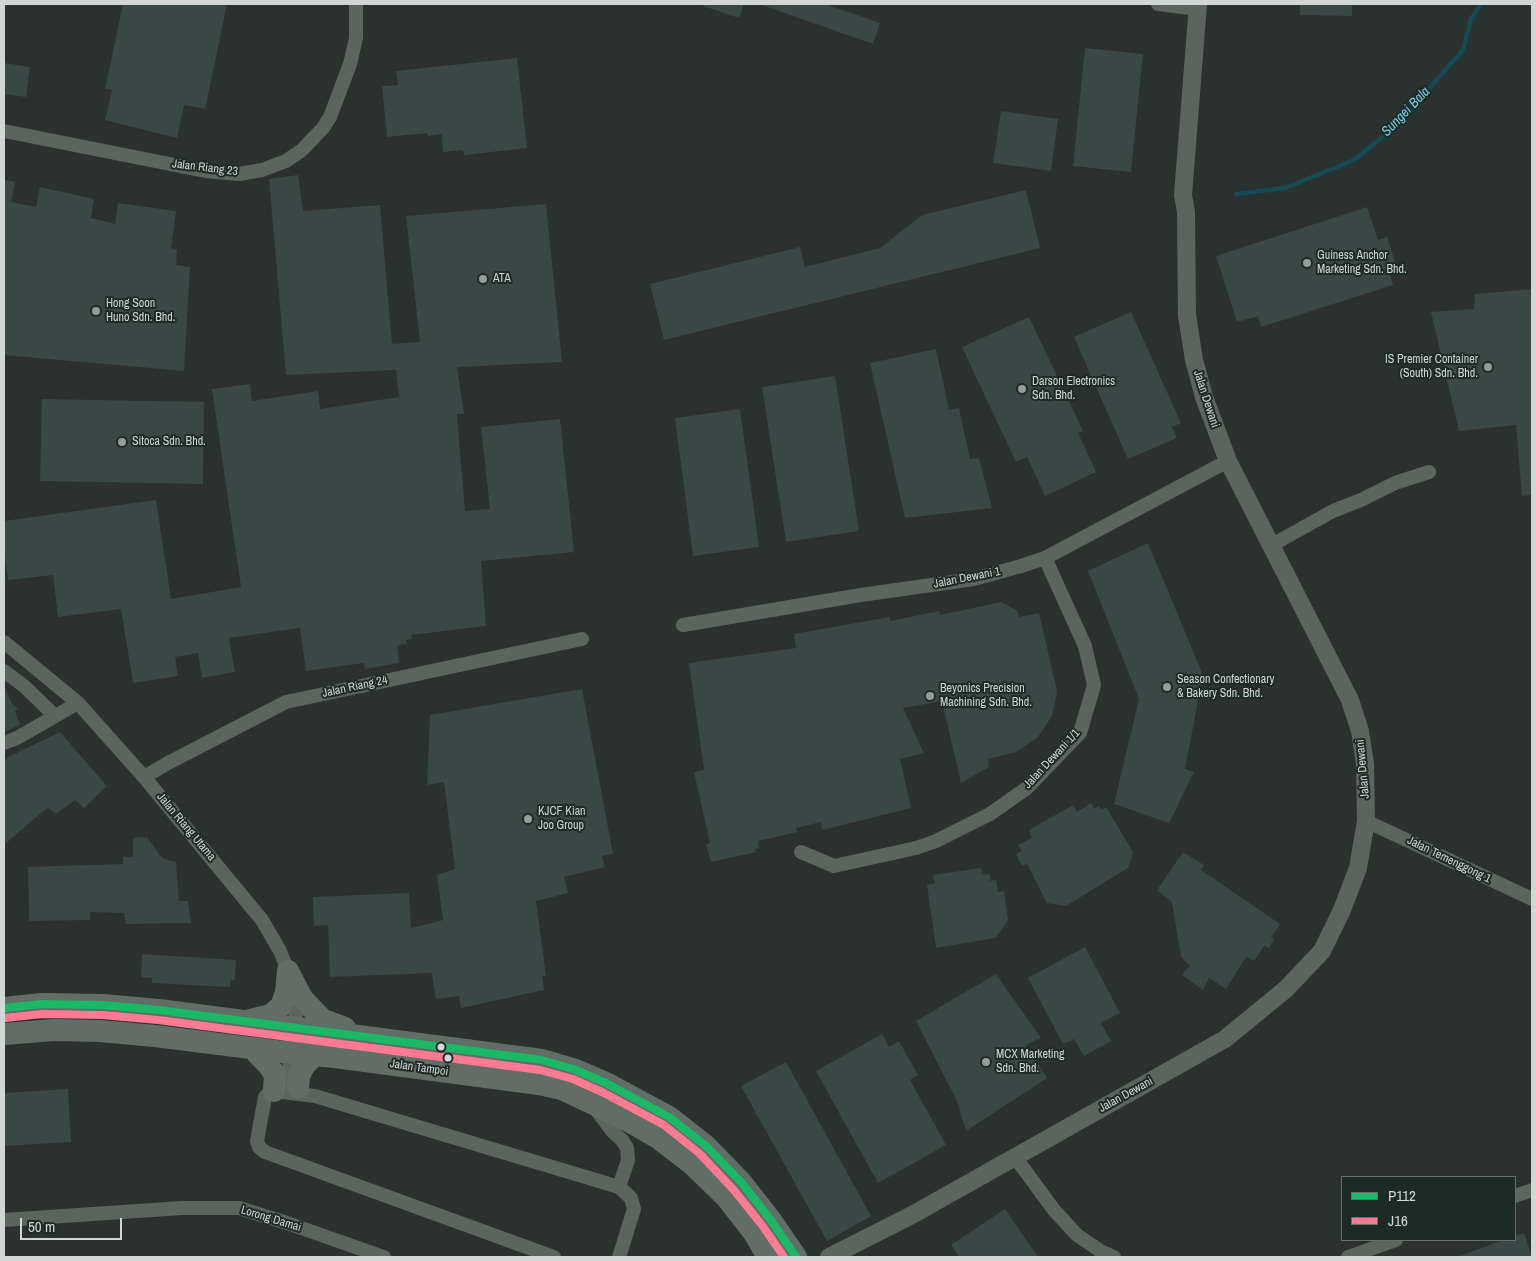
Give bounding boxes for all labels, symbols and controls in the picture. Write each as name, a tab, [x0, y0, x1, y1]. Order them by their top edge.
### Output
water label: Sungei Bala	[1378, 84, 1434, 140]
street label: Jalan Riang 23	[171, 157, 239, 179]
place label: Guiness Anchor Marketing Sdn. Bhd.	[1317, 249, 1407, 277]
marker: Guiness Anchor Marketing Sdn. Bhd.	[1301, 257, 1313, 269]
place label: ATA	[493, 272, 511, 286]
marker: ATA	[477, 273, 489, 285]
place label: Hong Soon Huno Sdn. Bhd.	[106, 297, 175, 325]
marker: Hong Soon Huno Sdn. Bhd.	[90, 305, 102, 317]
place label: IS Premier Container (South) Sdn. Bhd.	[1385, 353, 1478, 381]
marker: IS Premier Container (South) Sdn. Bhd.	[1482, 361, 1494, 373]
street label: Jalan Dewani	[1190, 368, 1222, 430]
place label: Darson Electronics Sdn. Bhd.	[1032, 375, 1115, 403]
marker: Darson Electronics Sdn. Bhd.	[1016, 383, 1028, 395]
place label: Sitoca Sdn. Bhd.	[132, 435, 206, 449]
marker: Sitoca Sdn. Bhd.	[116, 436, 128, 448]
street label: Jalan Dewani 1	[932, 564, 1002, 592]
street label: Jalan Riang 24	[321, 673, 389, 701]
place label: Season Confectionary & Bakery Sdn. Bhd.	[1177, 673, 1274, 701]
marker: Season Confectionary & Bakery Sdn. Bhd.	[1161, 681, 1173, 693]
place label: Beyonics Precision Machining Sdn. Bhd.	[940, 682, 1032, 710]
marker: Beyonics Precision Machining Sdn. Bhd.	[924, 690, 936, 702]
street label: Jalan Dewani 1/1	[1021, 726, 1083, 792]
street label: Jalan Dewani	[1353, 739, 1373, 799]
street label: Jalan Riang Utama	[153, 790, 219, 864]
place label: KJCF Kian Joo Group	[538, 805, 586, 833]
marker: KJCF Kian Joo Group	[522, 813, 534, 825]
street label: Jalan Temenggong 1	[1405, 834, 1493, 886]
unlabelled marker	[436, 1042, 446, 1052]
place label: MCX Marketing Sdn. Bhd.	[996, 1048, 1064, 1076]
unlabelled marker	[443, 1053, 453, 1063]
marker: MCX Marketing Sdn. Bhd.	[980, 1056, 992, 1068]
street label: Jalan Tampoi	[389, 1057, 449, 1079]
street label: Jalan Dewani	[1096, 1074, 1156, 1116]
legend	[1341, 1176, 1516, 1241]
text: P112	[1388, 1185, 1416, 1206]
street label: Lorong Damai	[239, 1203, 303, 1235]
scale bar	[22, 1208, 125, 1240]
text: J16	[1388, 1210, 1408, 1231]
text: 50 m	[28, 1216, 55, 1237]

